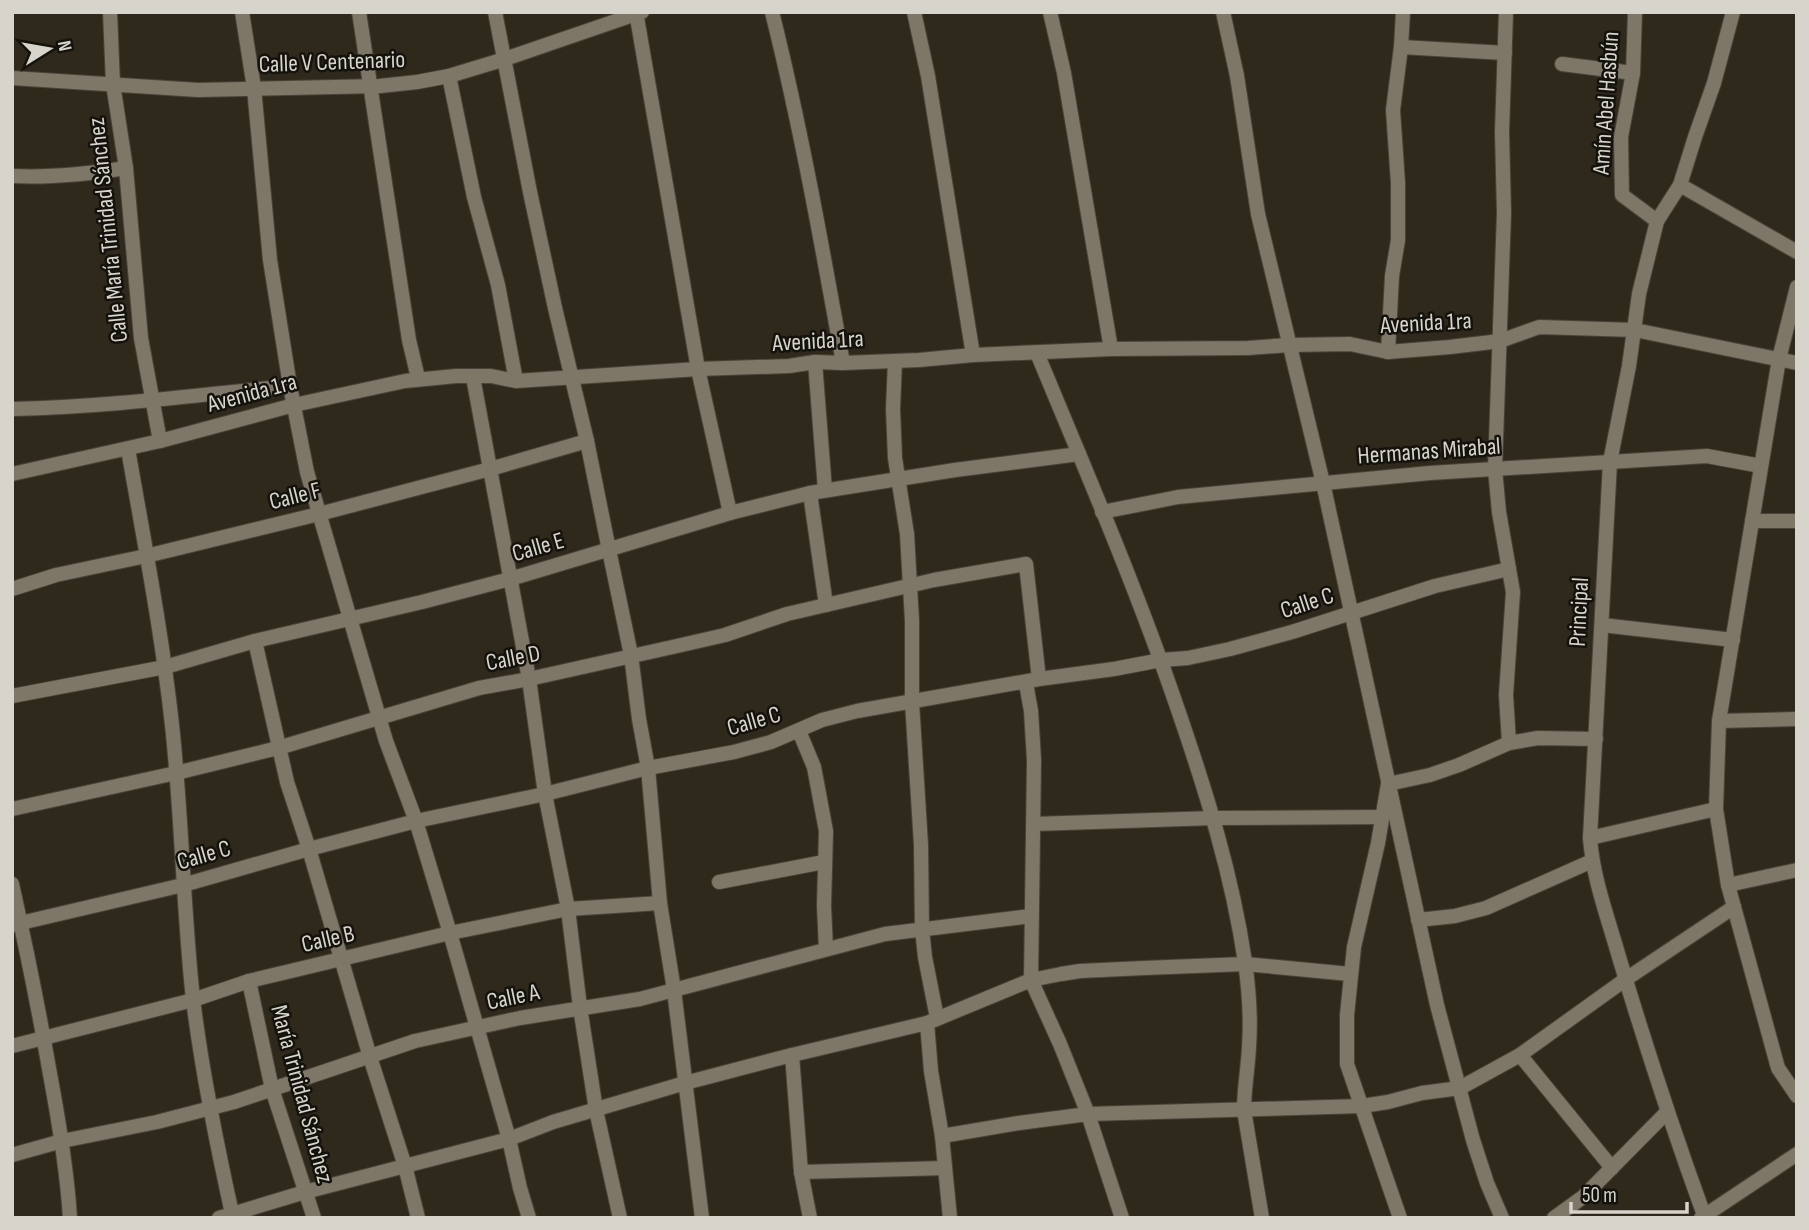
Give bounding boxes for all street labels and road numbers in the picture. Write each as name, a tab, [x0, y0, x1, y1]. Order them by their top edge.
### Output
street label: Amín Abel Hasbún	[1586, 30, 1625, 177]
street label: Calle V Centenario	[258, 45, 406, 79]
street label: Calle María Trinidad Sánchez	[82, 116, 134, 344]
street label: Avenida 1ra	[1379, 306, 1472, 340]
street label: Avenida 1ra	[771, 324, 864, 358]
street label: Avenida 1ra	[203, 367, 300, 419]
street label: Hermanas Mirabal	[1356, 432, 1502, 470]
street label: Calle F	[266, 476, 324, 516]
street label: Calle E	[509, 526, 567, 568]
street label: Principal	[1563, 577, 1595, 647]
street label: Calle C	[1277, 581, 1337, 625]
street label: Calle D	[483, 639, 543, 677]
street label: Calle C	[724, 700, 784, 742]
street label: Calle C	[174, 834, 234, 876]
street label: Calle B	[299, 919, 357, 959]
street label: Calle A	[484, 977, 543, 1017]
street label: María Trinidad Sánchez	[264, 1002, 340, 1186]

